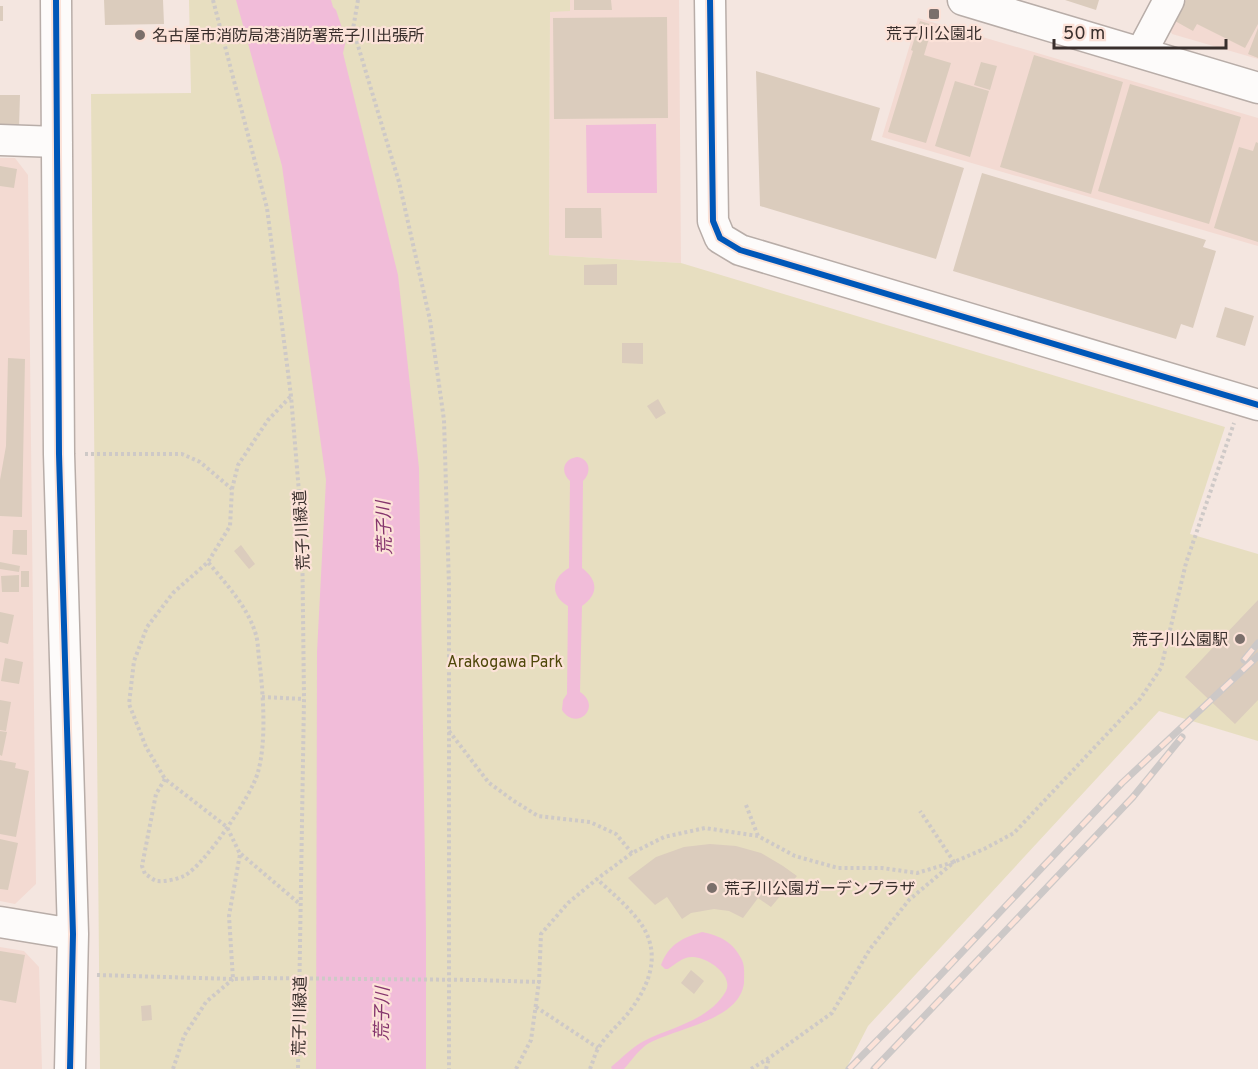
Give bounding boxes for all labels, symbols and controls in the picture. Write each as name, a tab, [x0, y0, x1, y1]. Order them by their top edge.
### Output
marker: 荒子川公園北	[927, 7, 941, 21]
scale bar	[1054, 12, 1226, 50]
text: 50 m	[1063, 23, 1105, 46]
place label: 荒子川公園北	[886, 25, 982, 45]
place label: 名古屋市消防局港消防署荒子川出張所	[152, 27, 424, 47]
marker: 名古屋市消防局港消防署荒子川出張所	[133, 28, 147, 42]
street label: 荒子川緑道	[291, 489, 315, 570]
water label: 荒子川	[373, 499, 398, 555]
place label: 荒子川公園駅	[1132, 631, 1228, 651]
marker: 荒子川公園駅	[1233, 632, 1247, 646]
park label: Arakogawa Park	[447, 653, 563, 673]
place label: 荒子川公園ガーデンプラザ	[724, 880, 916, 900]
marker: 荒子川公園ガーデンプラザ	[705, 881, 719, 895]
street label: 荒子川緑道	[290, 976, 312, 1056]
water label: 荒子川	[372, 985, 396, 1041]

